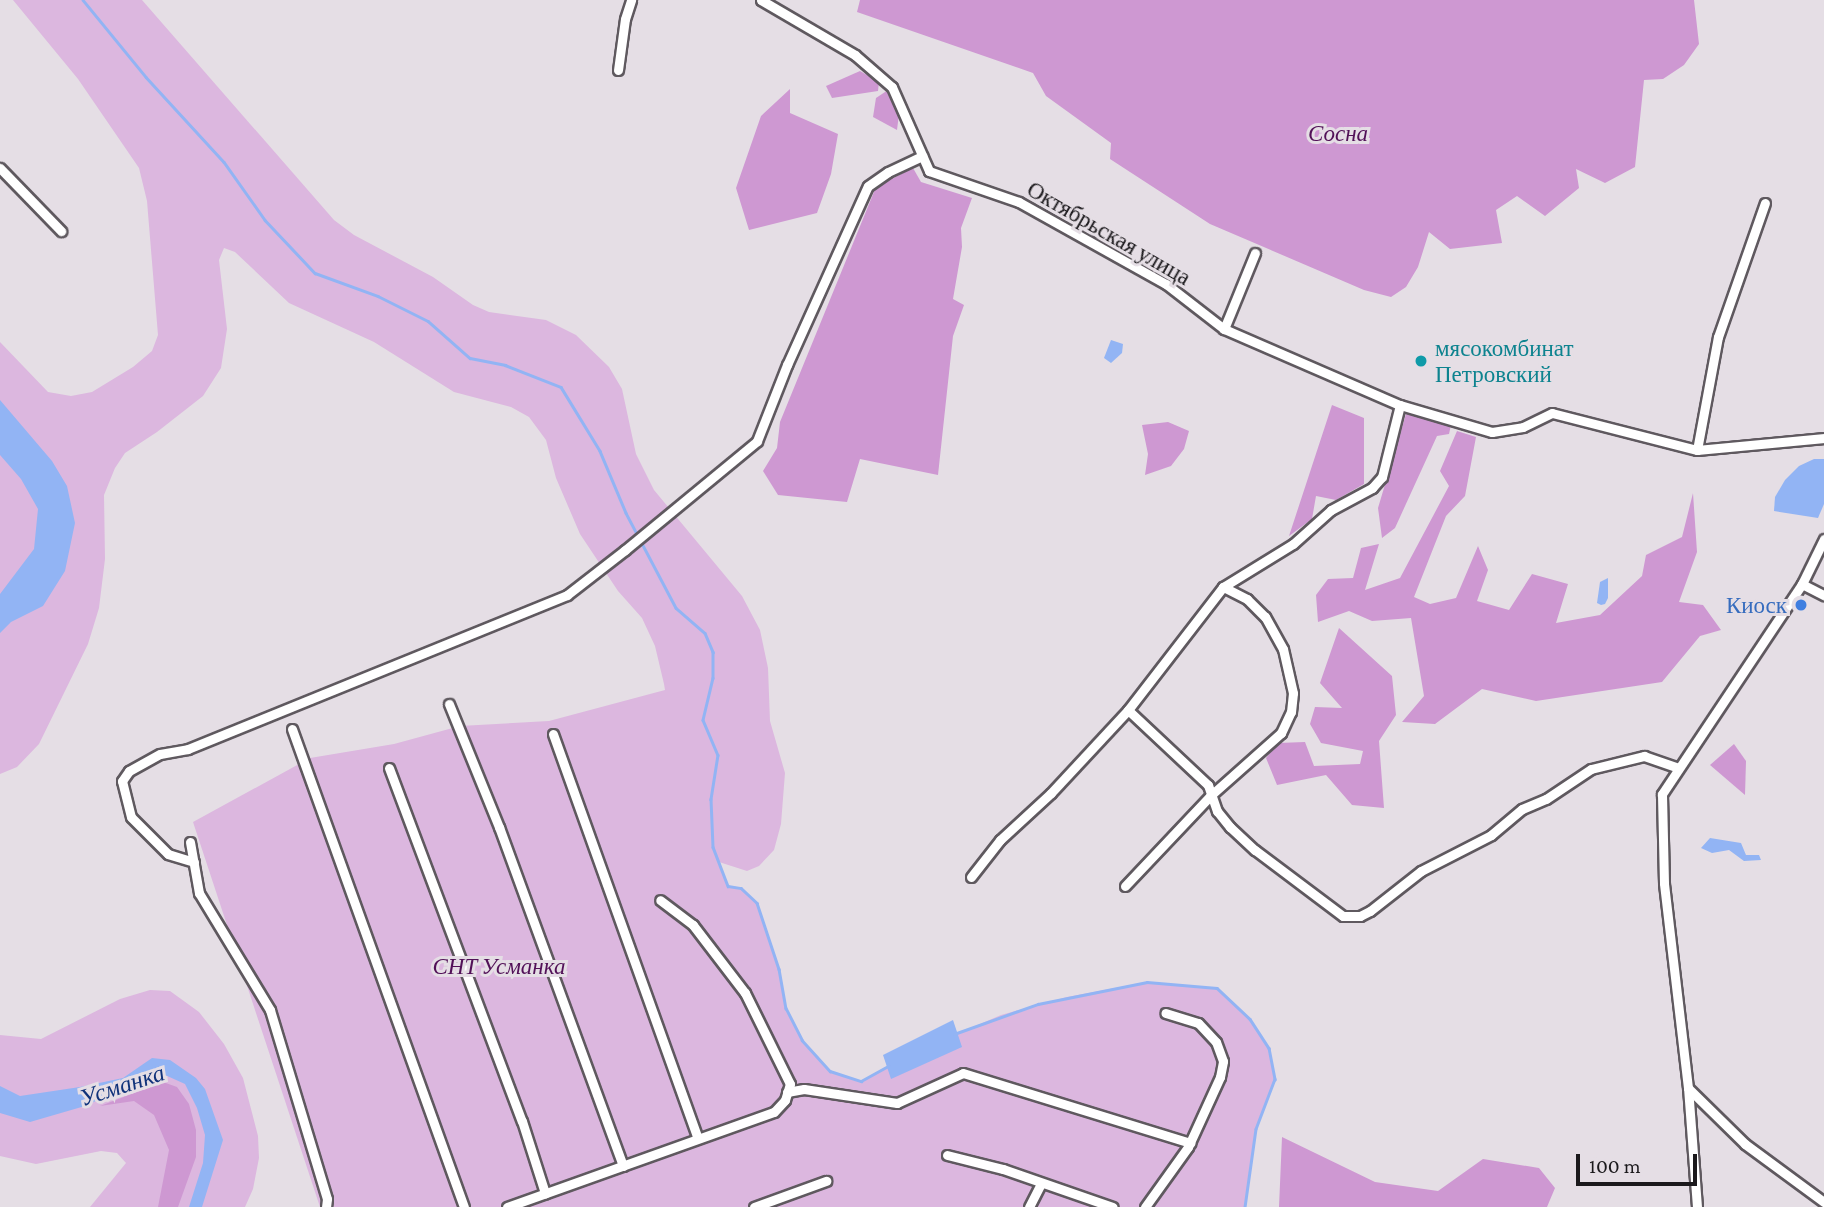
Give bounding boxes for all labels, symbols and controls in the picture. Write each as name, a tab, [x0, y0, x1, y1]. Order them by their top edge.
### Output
park label: Сосна	[1308, 119, 1368, 147]
street label: Октябрьская улица	[1022, 175, 1196, 291]
place label: мясокомбинат Петровский	[1435, 334, 1573, 388]
marker: мясокомбинат Петровский	[1413, 353, 1429, 369]
place label: Киоск	[1726, 591, 1787, 619]
marker: Киоск	[1793, 597, 1809, 613]
park label: СНТ Усманка	[433, 952, 565, 980]
water label: Усманка	[76, 1058, 168, 1112]
scale bar	[1579, 1140, 1700, 1184]
text: 100 m	[1589, 1154, 1641, 1178]

